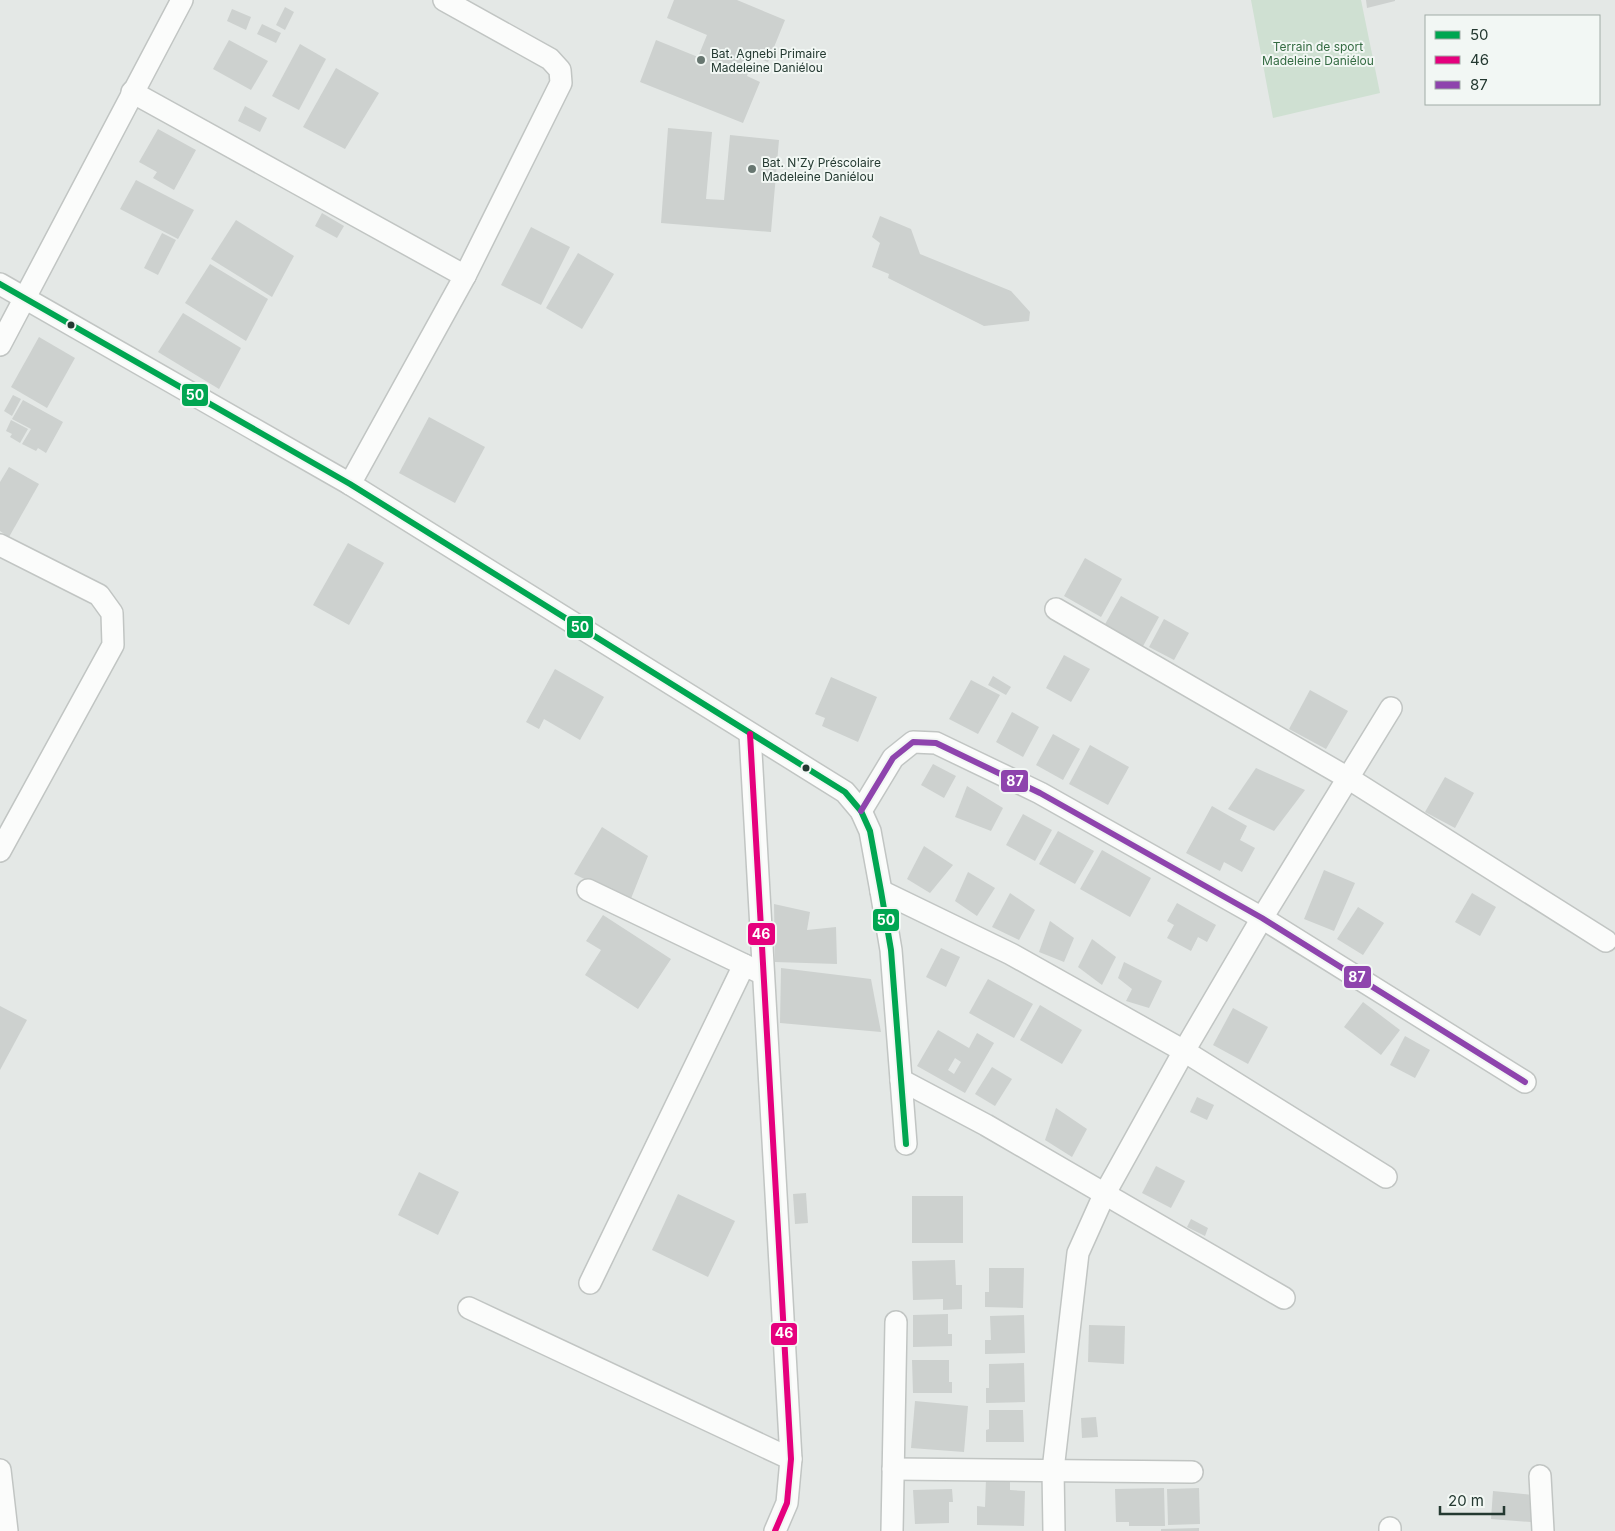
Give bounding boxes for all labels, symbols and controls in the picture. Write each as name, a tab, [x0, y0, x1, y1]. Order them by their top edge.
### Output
legend	[1425, 15, 1600, 105]
text: 50	[1470, 25, 1489, 44]
park label: Terrain de sport Madeleine Daniélou	[1262, 39, 1374, 68]
place label: Bat. Agnebi Primaire Madeleine Daniélou	[711, 46, 826, 75]
text: 46	[1470, 50, 1489, 69]
marker: Bat. Agnebi Primaire Madeleine Daniélou	[695, 54, 707, 66]
text: 87	[1470, 75, 1488, 94]
place label: Bat. N'Zy Préscolaire Madeleine Daniélou	[762, 155, 881, 184]
marker: Bat. N'Zy Préscolaire Madeleine Daniélou	[746, 163, 758, 175]
unlabelled marker	[66, 320, 76, 330]
line badge: 50	[181, 383, 209, 407]
text: 50	[186, 386, 204, 403]
line badge: 50	[566, 615, 594, 639]
text: 50	[571, 618, 589, 635]
unlabelled marker	[801, 763, 811, 773]
line badge: 87	[1000, 769, 1029, 793]
text: 87	[1006, 772, 1024, 789]
line badge: 50	[872, 908, 900, 932]
text: 50	[877, 911, 895, 928]
line badge: 46	[747, 922, 776, 946]
text: 46	[752, 925, 770, 942]
line badge: 87	[1343, 965, 1372, 989]
text: 87	[1348, 968, 1366, 985]
line badge: 46	[770, 1322, 798, 1346]
text: 46	[775, 1324, 793, 1341]
scale bar	[1440, 1484, 1504, 1516]
text: 20 m	[1448, 1491, 1484, 1510]

